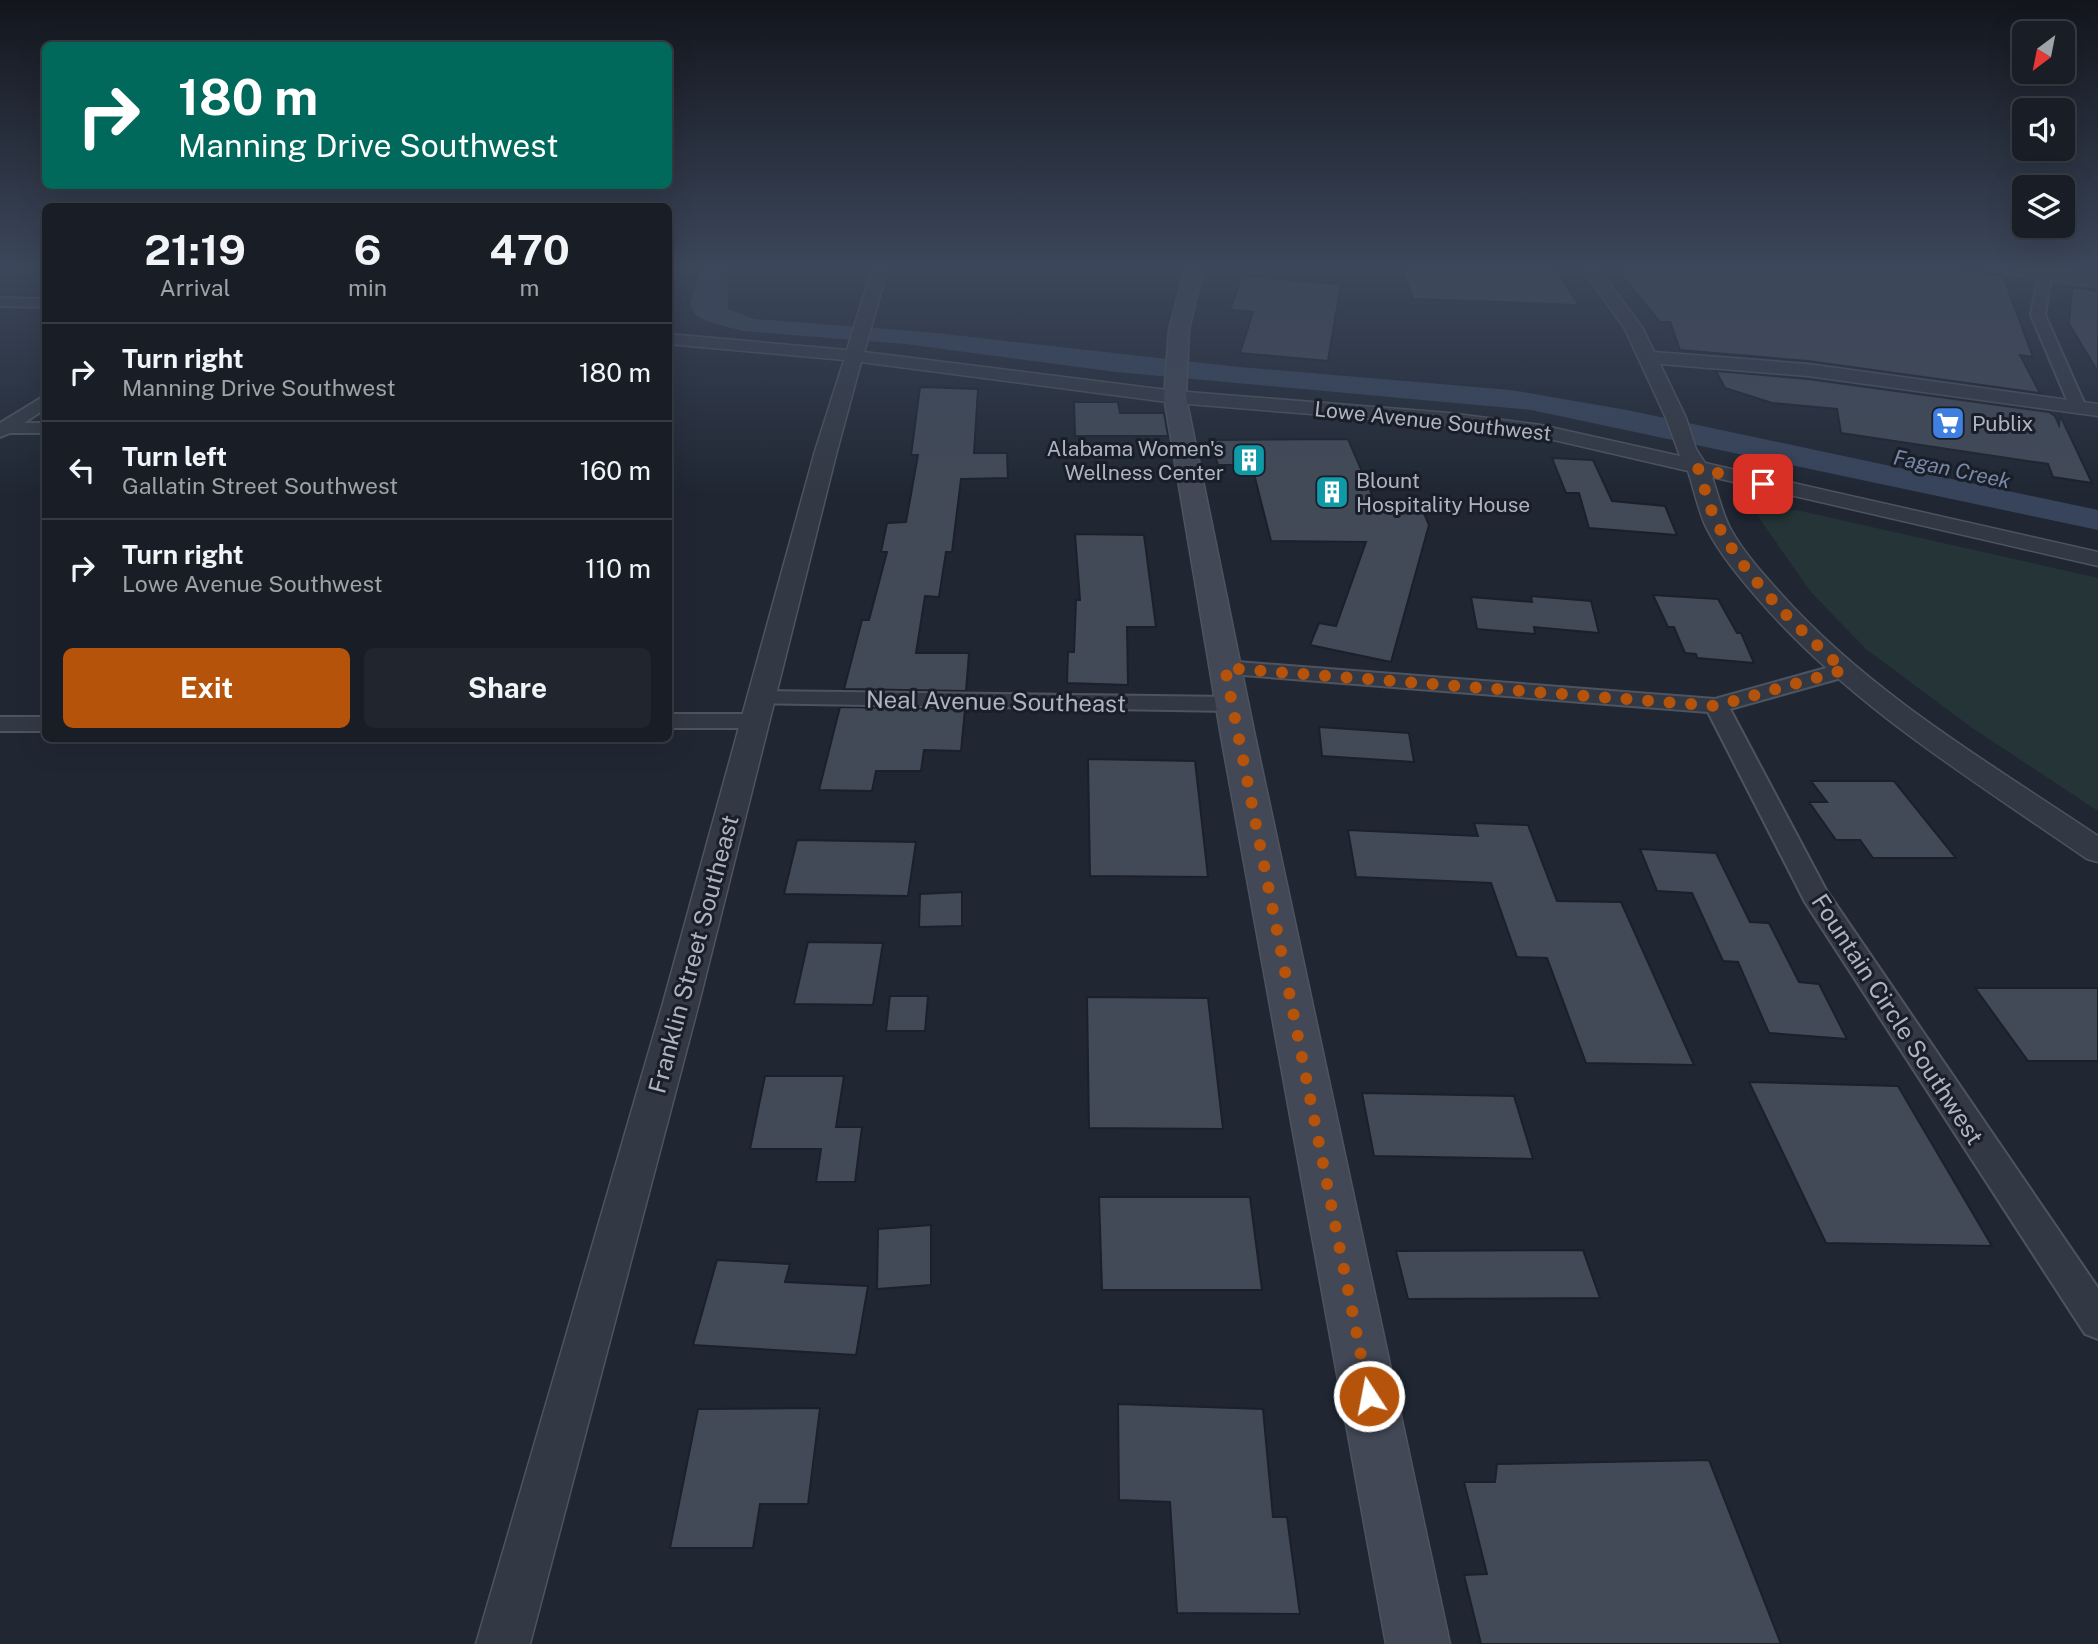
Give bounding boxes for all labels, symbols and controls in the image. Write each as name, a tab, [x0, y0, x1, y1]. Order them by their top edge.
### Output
north arrow	[2012, 21, 2076, 84]
map controls	[2012, 21, 2075, 238]
text: 180 m	[178, 68, 318, 126]
icon: right	[63, 70, 154, 161]
button: sound	[2012, 98, 2075, 161]
text: Manning Drive Southwest	[178, 127, 559, 164]
button: layers	[2012, 175, 2075, 238]
text: 21:19	[144, 225, 246, 274]
text: 6	[354, 225, 381, 274]
text: 470	[489, 225, 570, 274]
text: Arrival	[160, 274, 231, 301]
text: min	[348, 274, 387, 301]
text: m	[520, 274, 539, 301]
text: Turn right	[122, 343, 244, 374]
icon: right	[63, 353, 101, 391]
text: 180 m	[579, 357, 651, 388]
text: Manning Drive Southwest	[122, 374, 396, 401]
street label: Lowe Avenue Southwest	[1313, 396, 1553, 446]
supermarket icon: Publix	[1929, 404, 1967, 442]
place label: Publix	[1972, 411, 2034, 436]
place label: Alabama Women's Wellness Center	[1047, 436, 1224, 485]
text: Turn left	[122, 441, 227, 472]
building icon: Alabama Women's Wellness Center	[1230, 441, 1268, 479]
water label: Fagan Creek	[1891, 444, 2013, 494]
icon: left	[63, 451, 101, 489]
pin	[1733, 454, 1793, 514]
text: 160 m	[580, 455, 651, 486]
icon: arrive	[1744, 465, 1782, 503]
place label: Blount Hospitality House	[1356, 468, 1530, 517]
text: Gallatin Street Southwest	[122, 472, 398, 499]
building icon: Blount Hospitality House	[1313, 473, 1351, 511]
text: Turn right	[122, 539, 244, 570]
icon: right	[63, 549, 101, 587]
text: 110 m	[585, 553, 651, 584]
text: Lowe Avenue Southwest	[122, 570, 383, 597]
button: Exit	[63, 648, 350, 728]
button: Share	[364, 648, 651, 728]
street label: Neal Avenue Southeast	[866, 685, 1126, 717]
street label: Franklin Street Southeast	[642, 812, 744, 1096]
street label: Fountain Circle Southwest	[1806, 888, 1990, 1150]
position arrow	[1332, 1359, 1406, 1433]

